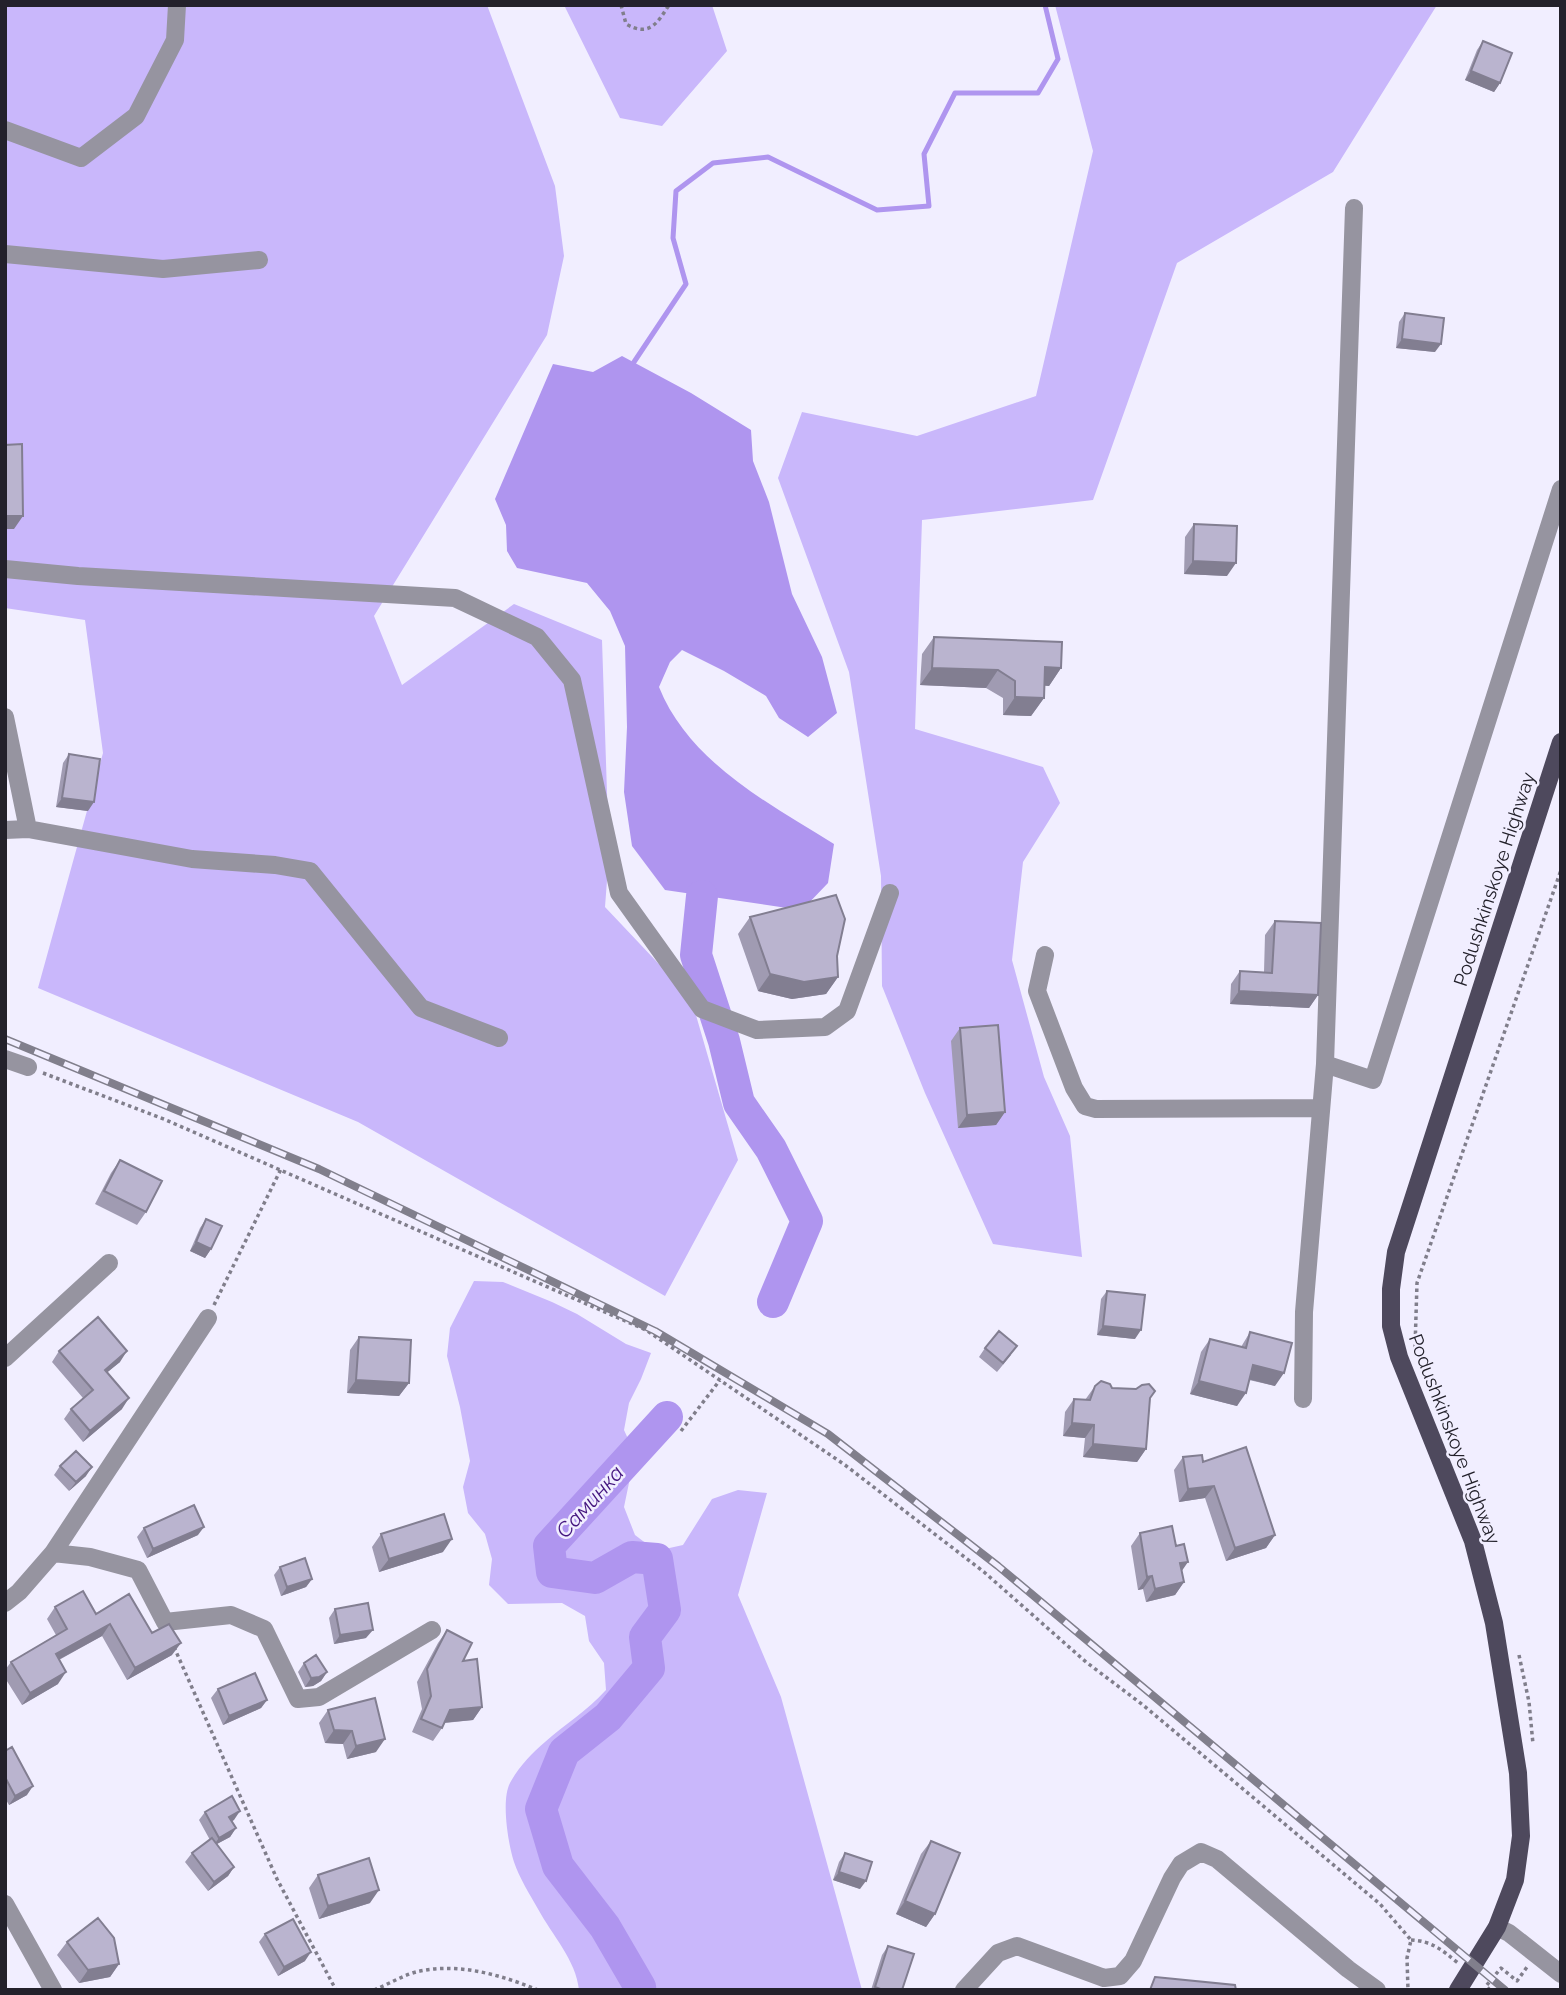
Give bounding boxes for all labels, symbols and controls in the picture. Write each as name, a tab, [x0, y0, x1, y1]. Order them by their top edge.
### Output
street label: Podushkinskoye Highway	[1449, 769, 1539, 989]
street label: Podushkinskoye Highway	[1405, 1331, 1505, 1547]
water label: Саминка	[551, 1460, 629, 1543]

